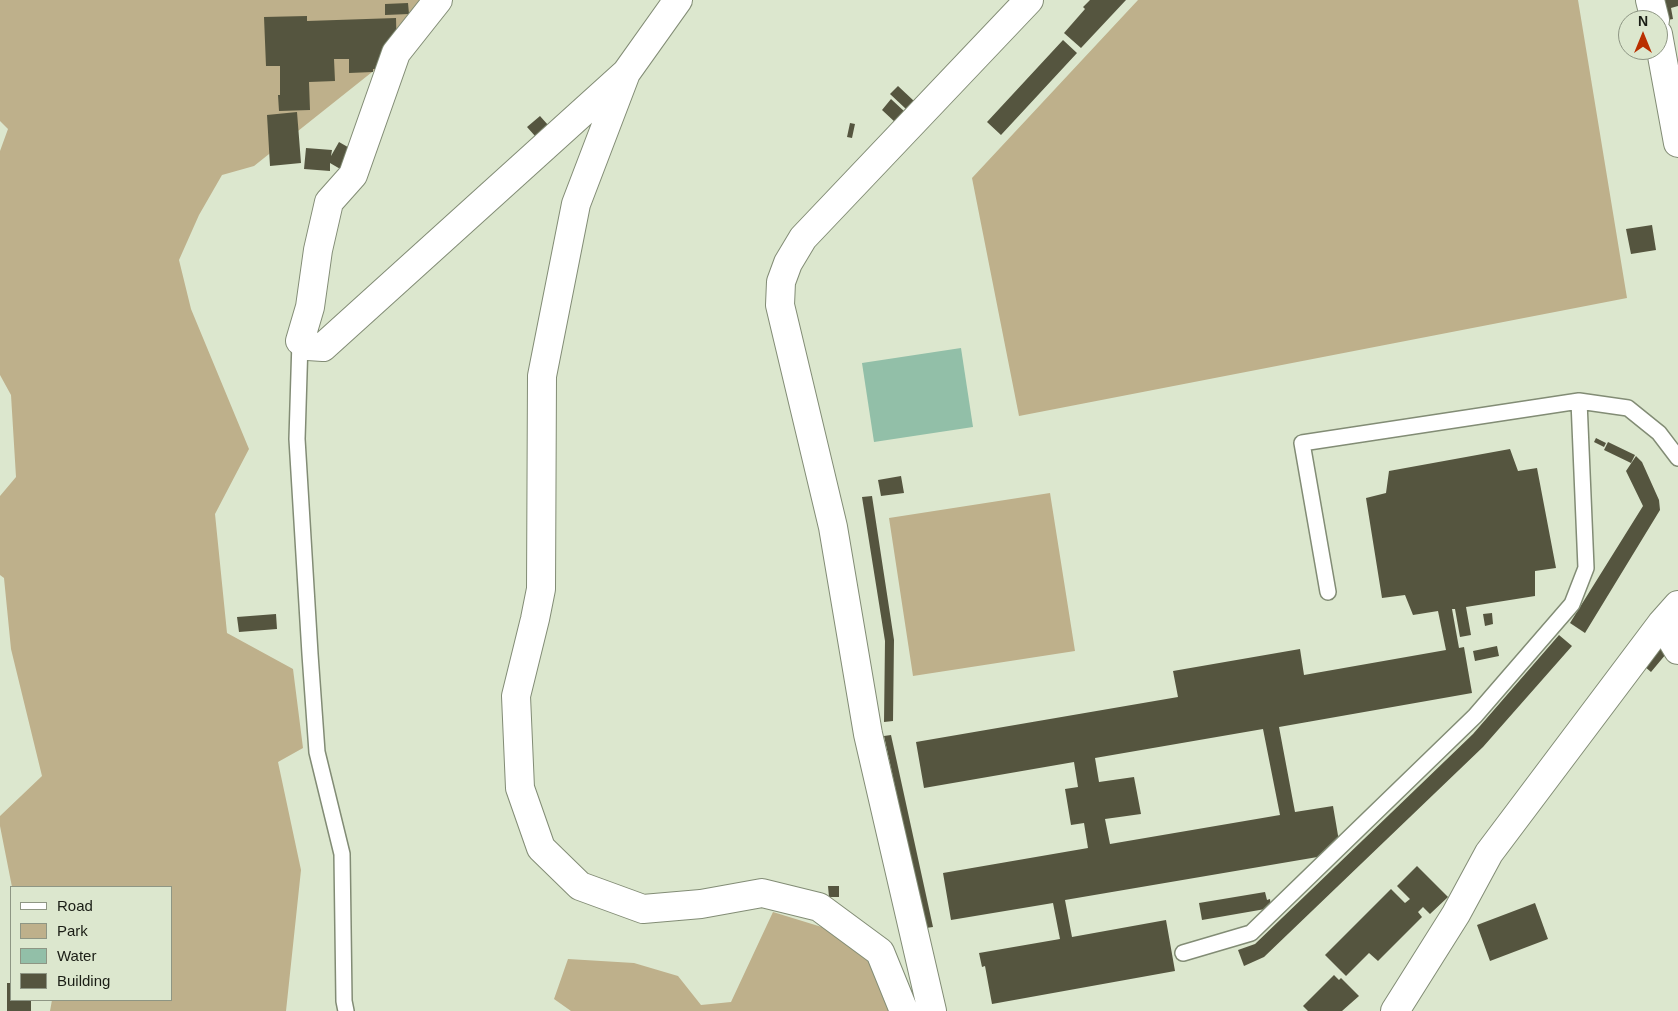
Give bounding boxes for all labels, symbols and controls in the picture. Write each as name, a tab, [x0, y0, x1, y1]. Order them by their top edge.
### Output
north arrow	[1618, 10, 1668, 60]
text: N	[1638, 13, 1648, 29]
legend	[10, 886, 172, 1001]
text: Road	[57, 897, 93, 914]
text: Park	[57, 922, 88, 939]
text: Water	[57, 947, 96, 964]
text: Building	[57, 972, 110, 989]

